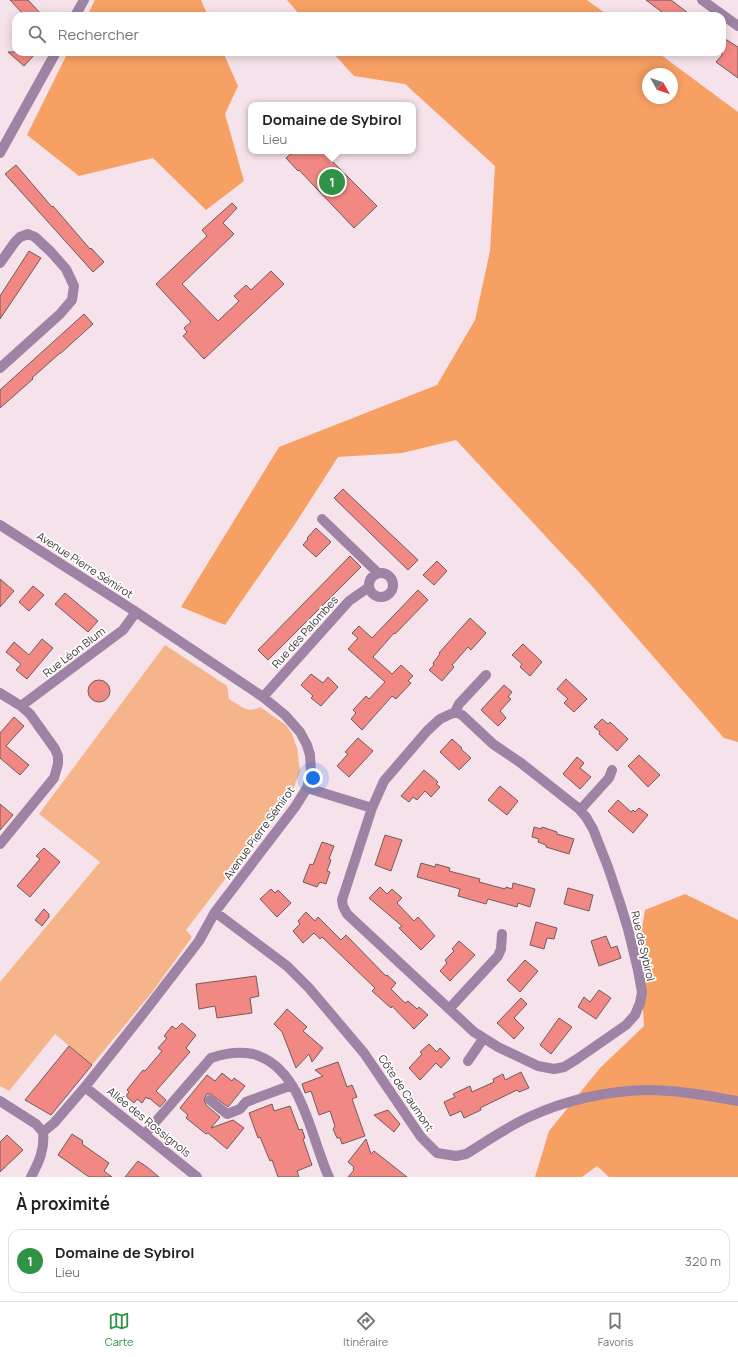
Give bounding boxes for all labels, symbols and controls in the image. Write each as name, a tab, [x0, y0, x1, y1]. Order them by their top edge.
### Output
search box	[12, 12, 726, 56]
icon: search	[26, 23, 48, 45]
text: Rechercher	[58, 24, 139, 45]
north arrow	[642, 68, 678, 104]
popup	[248, 102, 416, 154]
text: Domaine de Sybirol	[262, 109, 402, 130]
text: Lieu	[262, 130, 287, 148]
pin: 1	[319, 167, 345, 197]
street label: Avenue Pierre Sémirot	[34, 528, 136, 601]
street label: Rue des Palombes	[268, 592, 341, 671]
street label: Rue Léon Blum	[39, 623, 108, 680]
your location	[303, 768, 323, 788]
street label: Avenue Pierre Sémirot	[220, 783, 297, 882]
street label: Rue de Sybirol	[628, 909, 659, 983]
street label: Côte de Caumont	[375, 1051, 438, 1134]
street label: Allée des Rossignols	[104, 1083, 194, 1160]
text: À proximité	[16, 1192, 110, 1215]
text: Domaine de Sybirol	[55, 1242, 195, 1263]
text: 1	[27, 1252, 33, 1270]
text: 320 m	[685, 1252, 721, 1270]
text: Lieu	[55, 1263, 80, 1281]
tab: Carte	[105, 1310, 133, 1349]
tab: Itinéraire	[343, 1310, 388, 1349]
tab: Favoris	[598, 1310, 633, 1349]

